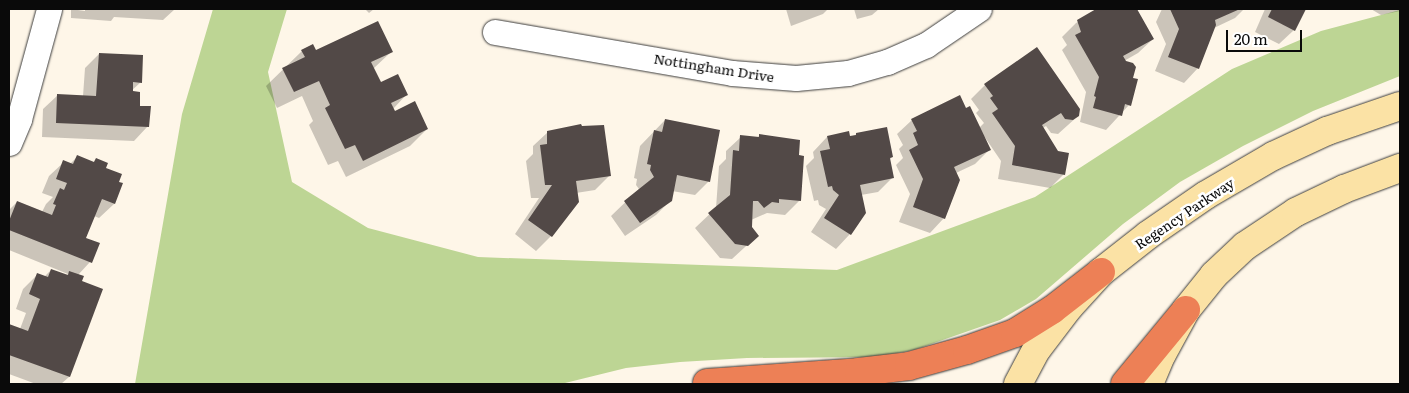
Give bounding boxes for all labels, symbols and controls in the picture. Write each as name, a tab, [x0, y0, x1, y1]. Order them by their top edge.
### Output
scale bar	[1229, 20, 1305, 52]
text: 20 m	[1234, 27, 1268, 50]
street label: Nottingham Drive	[653, 49, 775, 85]
street label: Regency Parkway	[1131, 174, 1237, 252]

